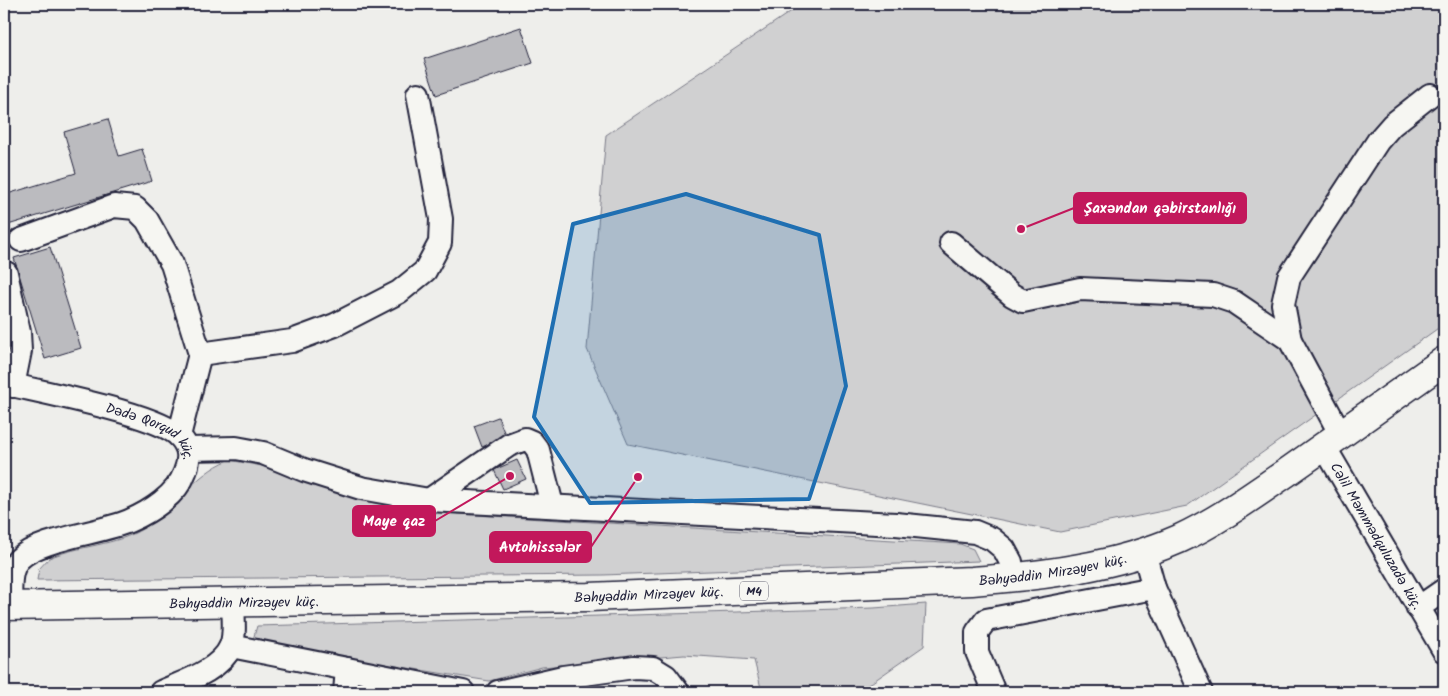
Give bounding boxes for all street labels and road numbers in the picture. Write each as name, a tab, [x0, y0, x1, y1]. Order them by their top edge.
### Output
street label: Dədə Qorqud küç.	[103, 397, 198, 461]
street label: Cəlil Məmmədquluzadə küç.	[1324, 458, 1428, 614]
street label: Bəhyəddin Mirzəyev küç.	[978, 548, 1129, 592]
street label: Bəhyəddin Mirzəyev küç.	[574, 581, 724, 609]
road number: M4	[740, 582, 768, 600]
street label: Bəhyəddin Mirzəyev küç.	[169, 591, 319, 615]

